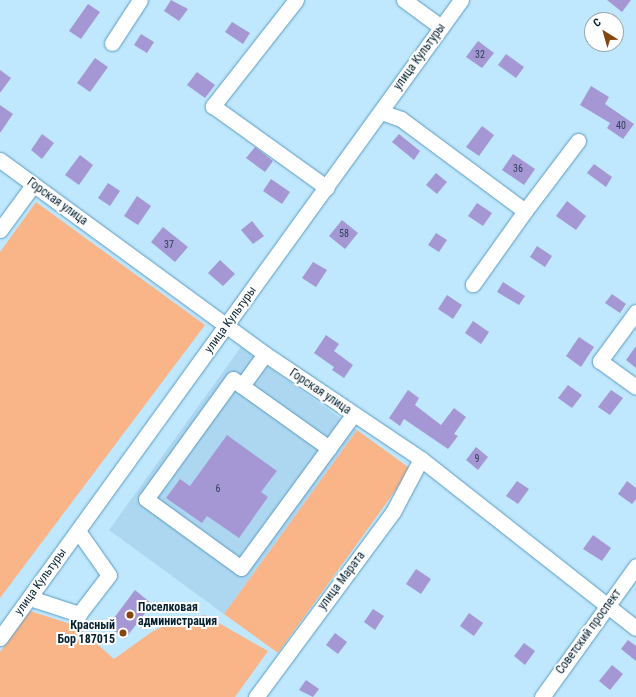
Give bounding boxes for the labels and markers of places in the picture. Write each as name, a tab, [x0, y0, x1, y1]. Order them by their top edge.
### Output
place label: Поселковая администрация	[138, 601, 217, 629]
marker: Поселковая администрация	[125, 610, 135, 620]
place label: Красный Бор 187015	[57, 619, 115, 647]
marker: Красный Бор 187015	[118, 628, 128, 638]

